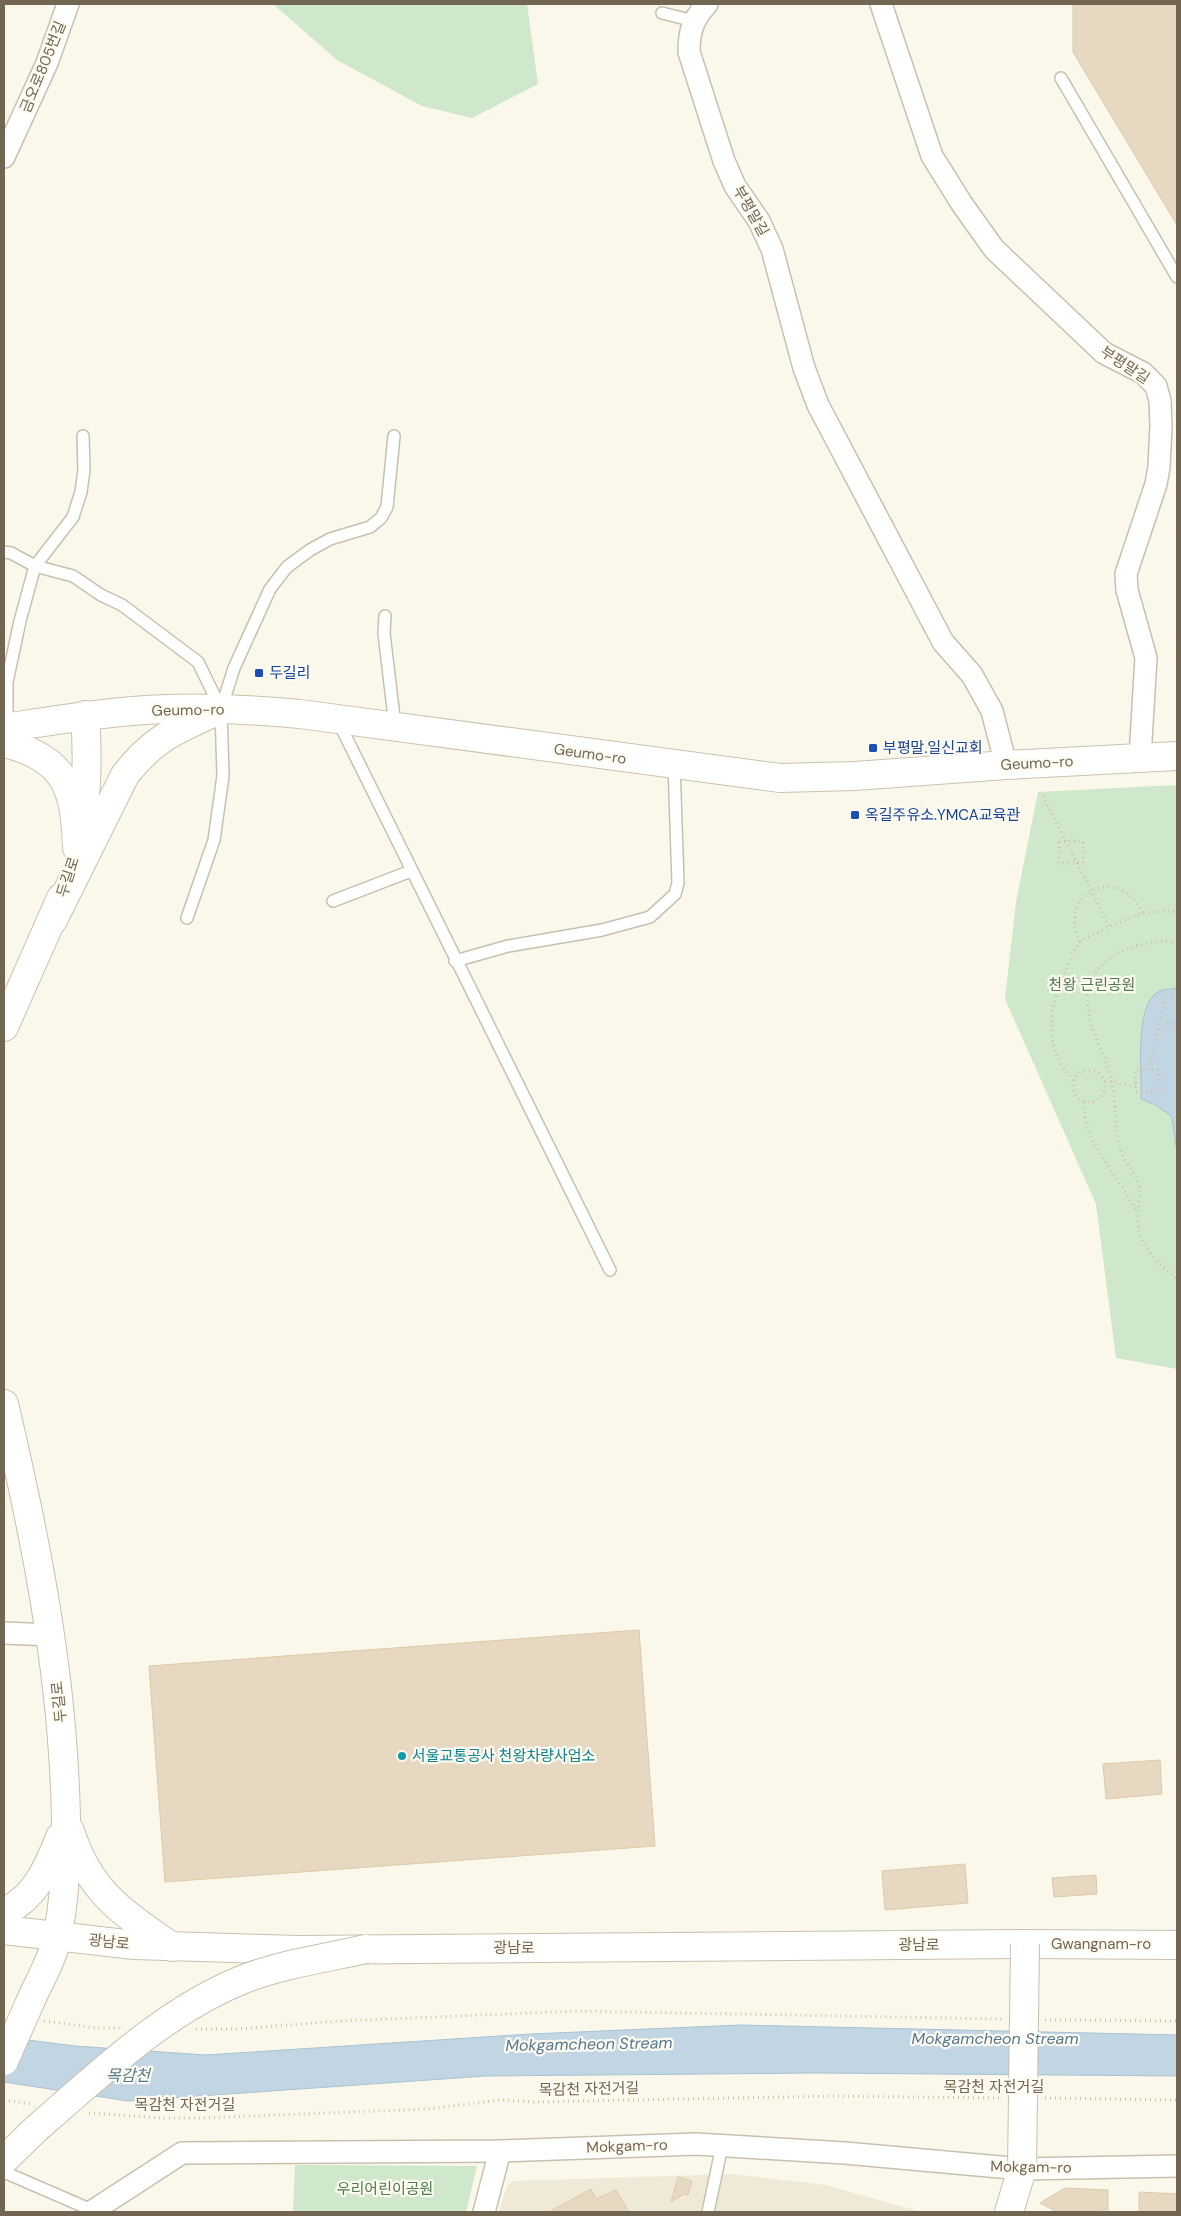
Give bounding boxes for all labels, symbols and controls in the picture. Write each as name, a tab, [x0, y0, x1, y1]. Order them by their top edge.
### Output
street label: 금오로805번길	[15, 18, 71, 116]
street label: 부평말길	[729, 182, 773, 240]
street label: 부평말길	[1096, 342, 1154, 388]
place label: 두길리	[269, 663, 310, 683]
marker: 두길리	[253, 667, 265, 679]
street label: Geumo-ro	[151, 699, 225, 721]
place label: 부평말.일신교회	[883, 738, 983, 758]
street label: Geumo-ro	[552, 739, 628, 769]
marker: 부평말.일신교회	[867, 742, 879, 754]
street label: Geumo-ro	[1000, 751, 1074, 775]
place label: 옥길주유소.YMCA교육관	[865, 805, 1020, 825]
marker: 옥길주유소.YMCA교육관	[849, 809, 861, 821]
street label: 두길로	[52, 854, 84, 900]
park label: 천왕 근린공원	[1049, 975, 1135, 995]
street label: 두길로	[47, 1680, 71, 1724]
place label: 서울교통공사 천왕차량사업소	[412, 1746, 596, 1766]
marker: 서울교통공사 천왕차량사업소	[396, 1750, 408, 1762]
street label: 광남로	[87, 1930, 131, 1954]
street label: Gwangnam-ro	[1051, 1934, 1151, 1954]
street label: 광남로	[898, 1935, 940, 1955]
street label: 광남로	[493, 1938, 535, 1958]
water label: Mokgamcheon Stream	[911, 2028, 1079, 2049]
water label: Mokgamcheon Stream	[505, 2032, 673, 2056]
water label: 목감천	[106, 2065, 152, 2086]
street label: 목감천 자전거길	[944, 2077, 1044, 2097]
street label: 목감천 자전거길	[539, 2078, 639, 2100]
street label: 목감천 자전거길	[135, 2095, 235, 2115]
street label: Mokgam-ro	[586, 2135, 668, 2157]
street label: Mokgam-ro	[990, 2156, 1072, 2178]
park label: 우리어린이공원	[337, 2179, 433, 2199]

